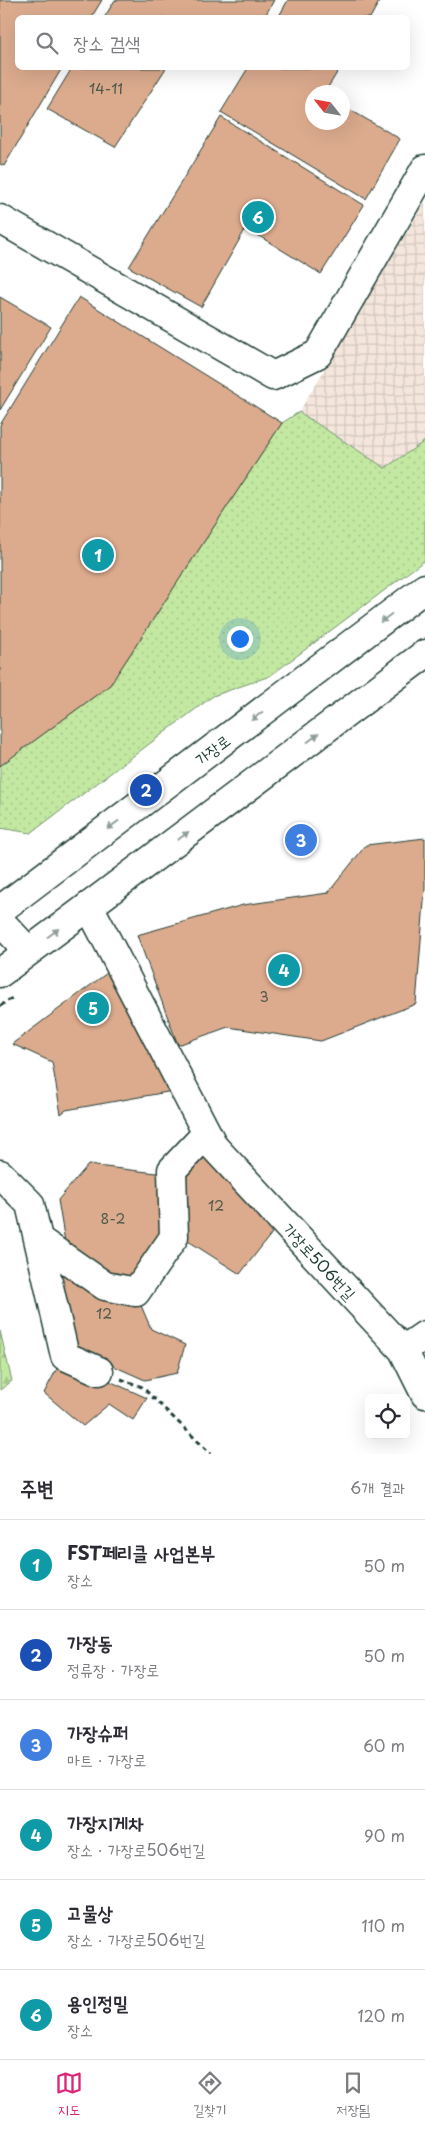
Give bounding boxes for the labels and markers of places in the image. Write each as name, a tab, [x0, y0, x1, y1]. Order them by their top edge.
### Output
pin: 6	[242, 198, 274, 236]
pin: 1	[82, 536, 114, 574]
pin: 2	[130, 771, 162, 809]
pin: 3	[285, 821, 317, 859]
pin: 4	[268, 951, 300, 989]
pin: 5	[77, 989, 109, 1027]

